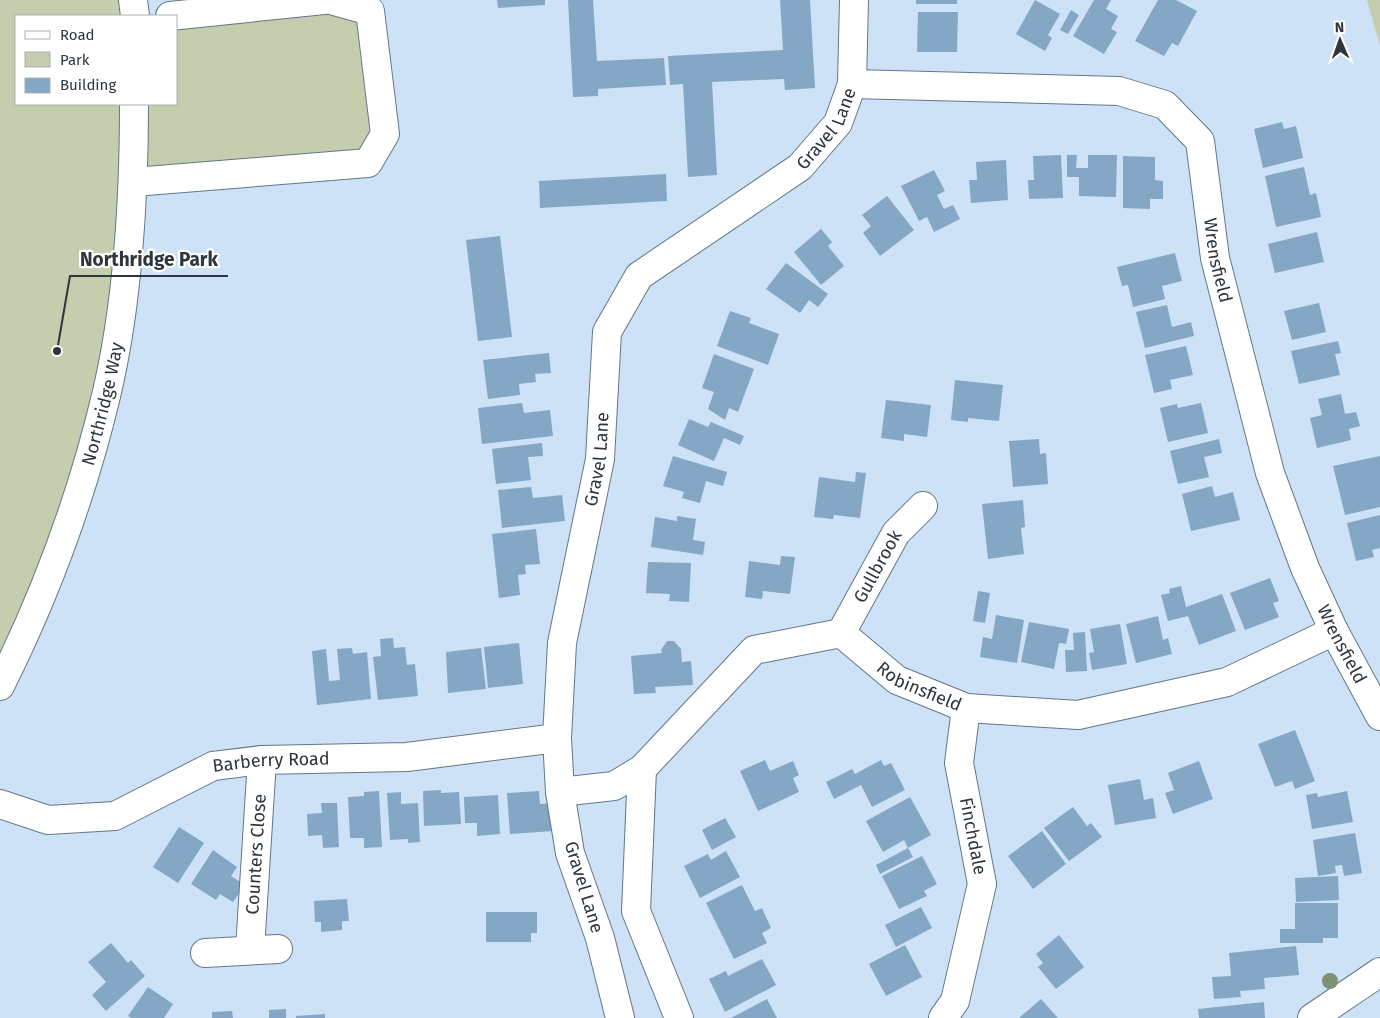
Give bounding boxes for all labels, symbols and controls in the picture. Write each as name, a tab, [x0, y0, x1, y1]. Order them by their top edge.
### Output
legend	[15, 15, 178, 105]
north arrow	[1315, 15, 1365, 65]
text: N	[1335, 19, 1345, 36]
text: Road	[60, 26, 95, 44]
text: Park	[60, 51, 90, 69]
text: Building	[60, 76, 116, 94]
street label: Gravel Lane	[792, 85, 861, 174]
street label: Wrensfield	[1199, 217, 1237, 305]
callout: Northridge Park	[70, 242, 228, 276]
text: Northridge Park	[80, 248, 218, 271]
street label: Northridge Way	[77, 341, 128, 468]
street label: Gravel Lane	[580, 412, 614, 508]
street label: Gullbrook	[849, 525, 907, 607]
street label: Wrensfield	[1312, 601, 1371, 687]
street label: Robinsfield	[872, 657, 965, 716]
street label: Barberry Road	[211, 748, 330, 777]
street label: Counters Close	[241, 793, 271, 915]
street label: Finchdale	[955, 795, 991, 877]
street label: Gravel Lane	[560, 838, 608, 936]

